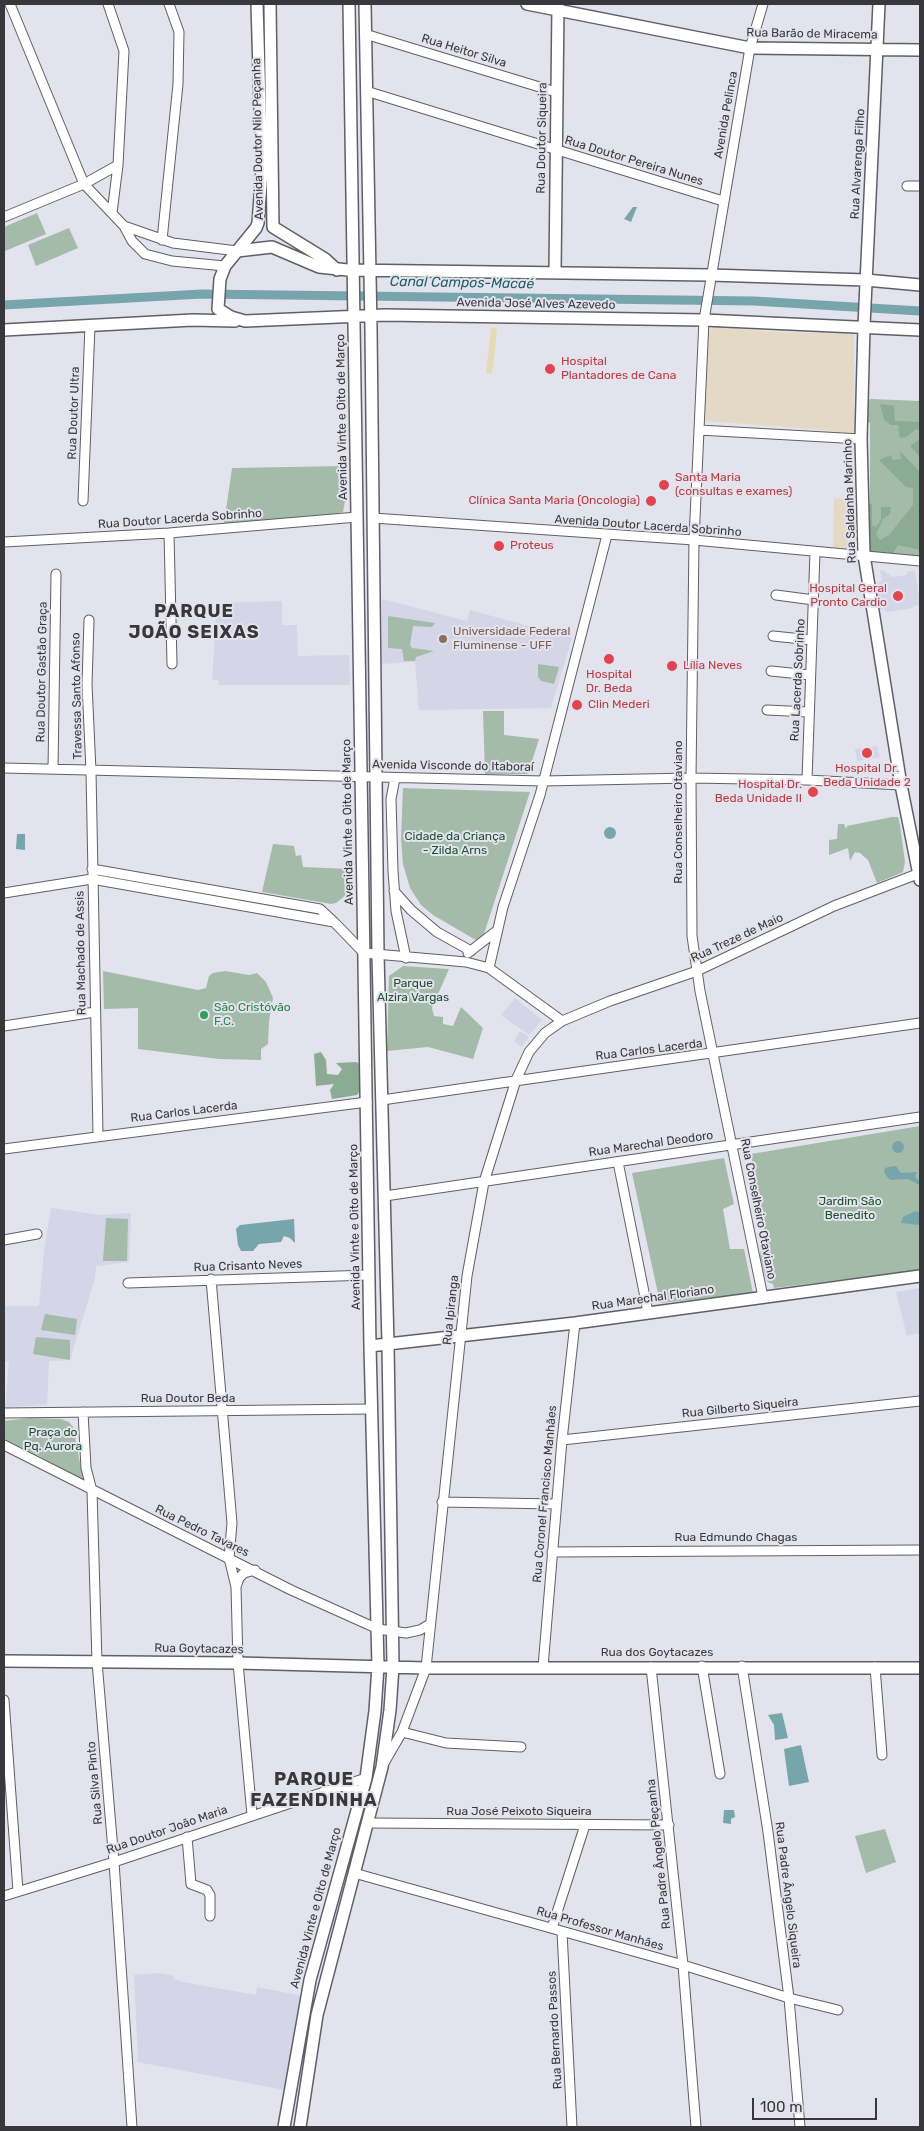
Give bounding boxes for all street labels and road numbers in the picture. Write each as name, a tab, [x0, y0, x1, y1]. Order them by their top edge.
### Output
street label: Rua Barão de Miracema	[746, 26, 878, 42]
street label: Rua Heitor Silva	[420, 31, 508, 71]
street label: Avenida Doutor Nilo Peçanha	[249, 58, 267, 220]
street label: Avenida Pelinca	[711, 70, 741, 160]
street label: Rua Doutor Siqueira	[534, 82, 550, 194]
street label: Rua Alvarenga Filho	[848, 108, 868, 220]
street label: Rua Doutor Pereira Nunes	[563, 133, 705, 189]
street label: Avenida José Alves Azevedo	[456, 295, 616, 313]
street label: Avenida Vinte e Oito de Março	[333, 334, 351, 500]
street label: Rua Doutor Ultra	[65, 366, 83, 460]
street label: Rua Saldanha Marinho	[841, 438, 859, 564]
street label: Rua Doutor Lacerda Sobrinho	[98, 506, 262, 532]
street label: Avenida Doutor Lacerda Sobrinho	[554, 512, 742, 540]
street label: Rua Doutor Gastão Graça	[34, 602, 50, 742]
street label: Rua Lacerda Sobrinho	[788, 618, 808, 742]
street label: Travessa Santo Afonso	[69, 632, 85, 760]
street label: Avenida Vinte e Oito de Março	[339, 739, 357, 905]
street label: Rua Conselheiro Otaviano	[672, 740, 686, 884]
street label: Avenida Visconde do Itaboraí	[372, 757, 534, 775]
street label: Rua Machado de Assis	[73, 891, 89, 1015]
street label: Rua Treze de Maio	[689, 910, 785, 966]
street label: Rua Carlos Lacerda	[595, 1036, 703, 1064]
street label: Rua Carlos Lacerda	[130, 1098, 238, 1126]
street label: Rua Marechal Deodoro	[588, 1128, 714, 1160]
street label: Rua Conselheiro Otaviano	[737, 1137, 779, 1281]
street label: Avenida Vinte e Oito de Março	[346, 1144, 364, 1310]
street label: Rua Crisanto Neves	[193, 1257, 303, 1275]
street label: Rua Ipiranga	[440, 1274, 462, 1346]
street label: Rua Marechal Floriano	[591, 1282, 715, 1314]
street label: Rua Doutor Beda	[141, 1392, 235, 1406]
street label: Rua Gilberto Siqueira	[681, 1395, 799, 1421]
street label: Rua Coronel Francisco Manhães	[530, 1405, 560, 1583]
street label: Rua Pedro Tavares	[153, 1502, 251, 1560]
street label: Rua Edmundo Chagas	[675, 1531, 797, 1545]
street label: Rua Goytacazes	[154, 1641, 244, 1657]
street label: Rua dos Goytacazes	[601, 1646, 713, 1660]
street label: Rua Silva Pinto	[84, 1741, 106, 1825]
street label: Rua Padre Ângelo Peçanha	[644, 1778, 674, 1930]
street label: Rua Doutor João Maria	[104, 1802, 230, 1858]
street label: Rua José Peixoto Siqueira	[446, 1805, 592, 1819]
street label: Rua Padre Ângelo Siqueira	[772, 1821, 804, 1969]
street label: Avenida Vinte e Oito de Março	[288, 1826, 344, 1990]
street label: Rua Professor Manhães	[535, 1904, 665, 1954]
street label: Rua Bernardo Passos	[545, 1970, 565, 2090]

